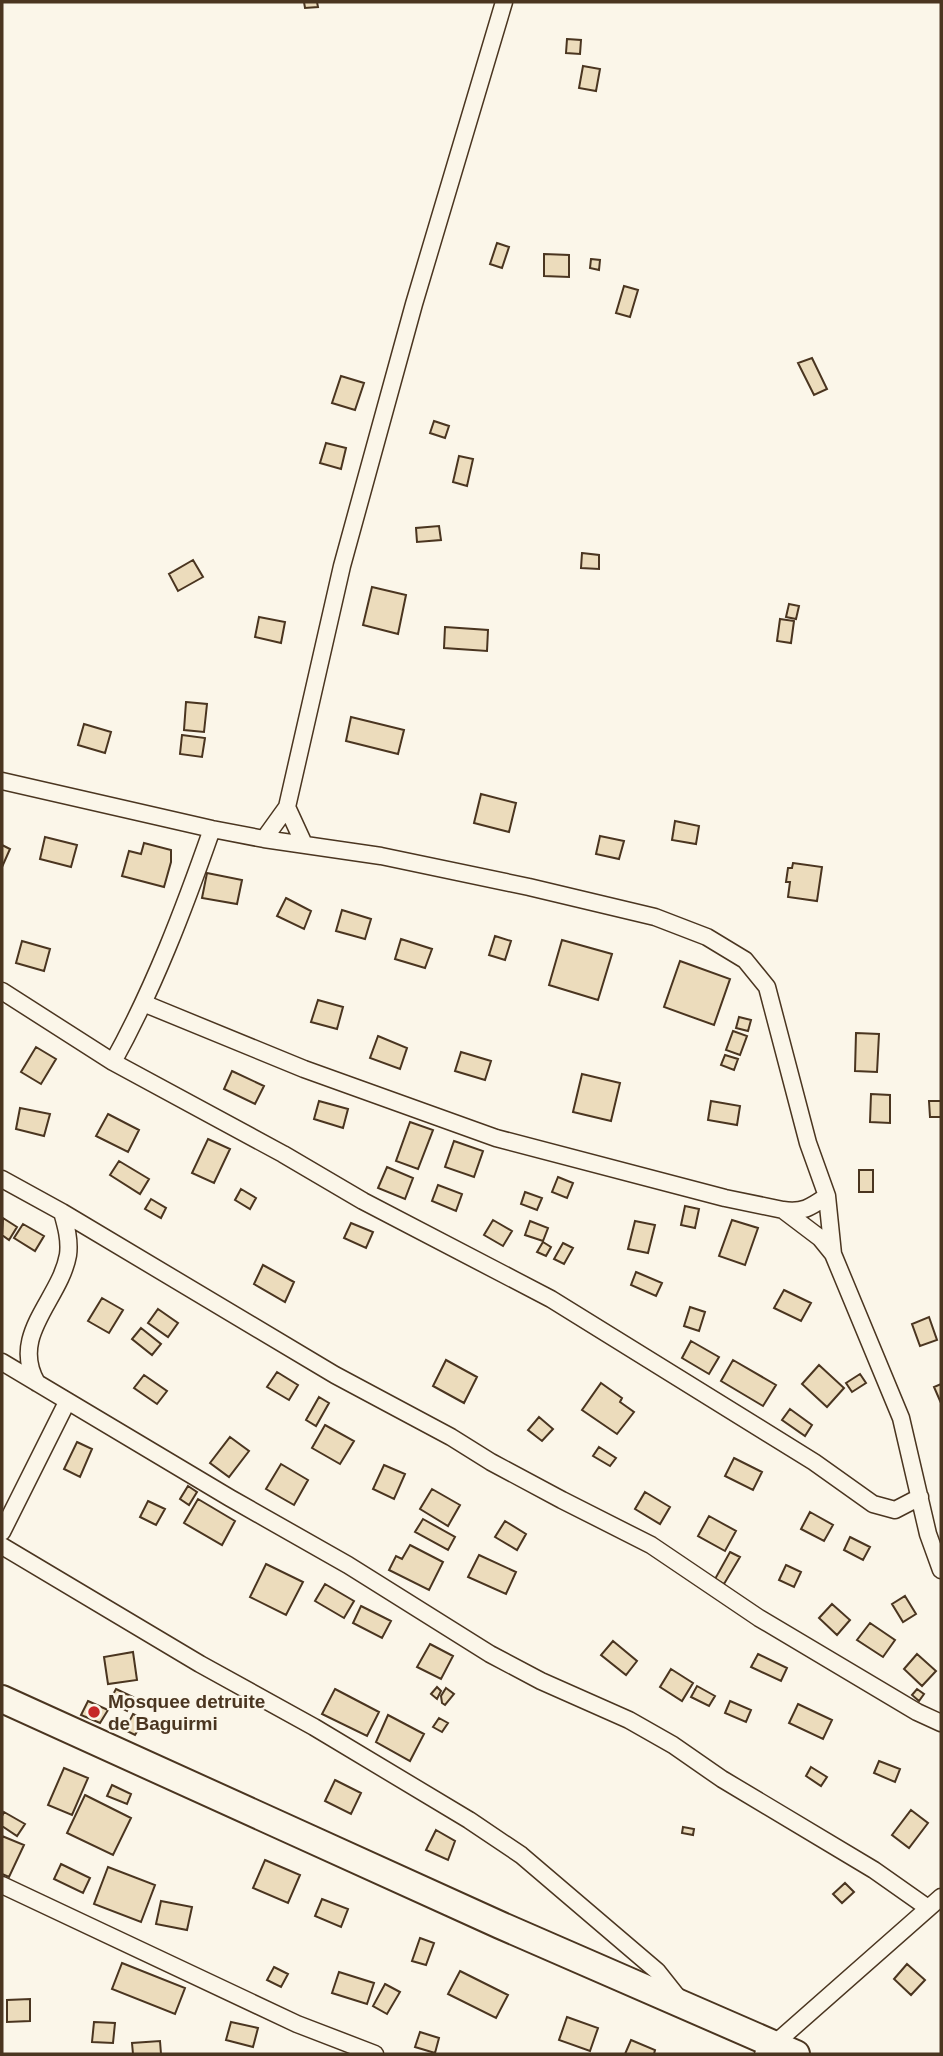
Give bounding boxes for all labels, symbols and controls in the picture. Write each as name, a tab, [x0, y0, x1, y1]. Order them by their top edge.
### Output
place label: Mosquee detruite de Baguirmi	[108, 1691, 265, 1734]
marker: Mosquee detruite de Baguirmi	[86, 1704, 102, 1720]

